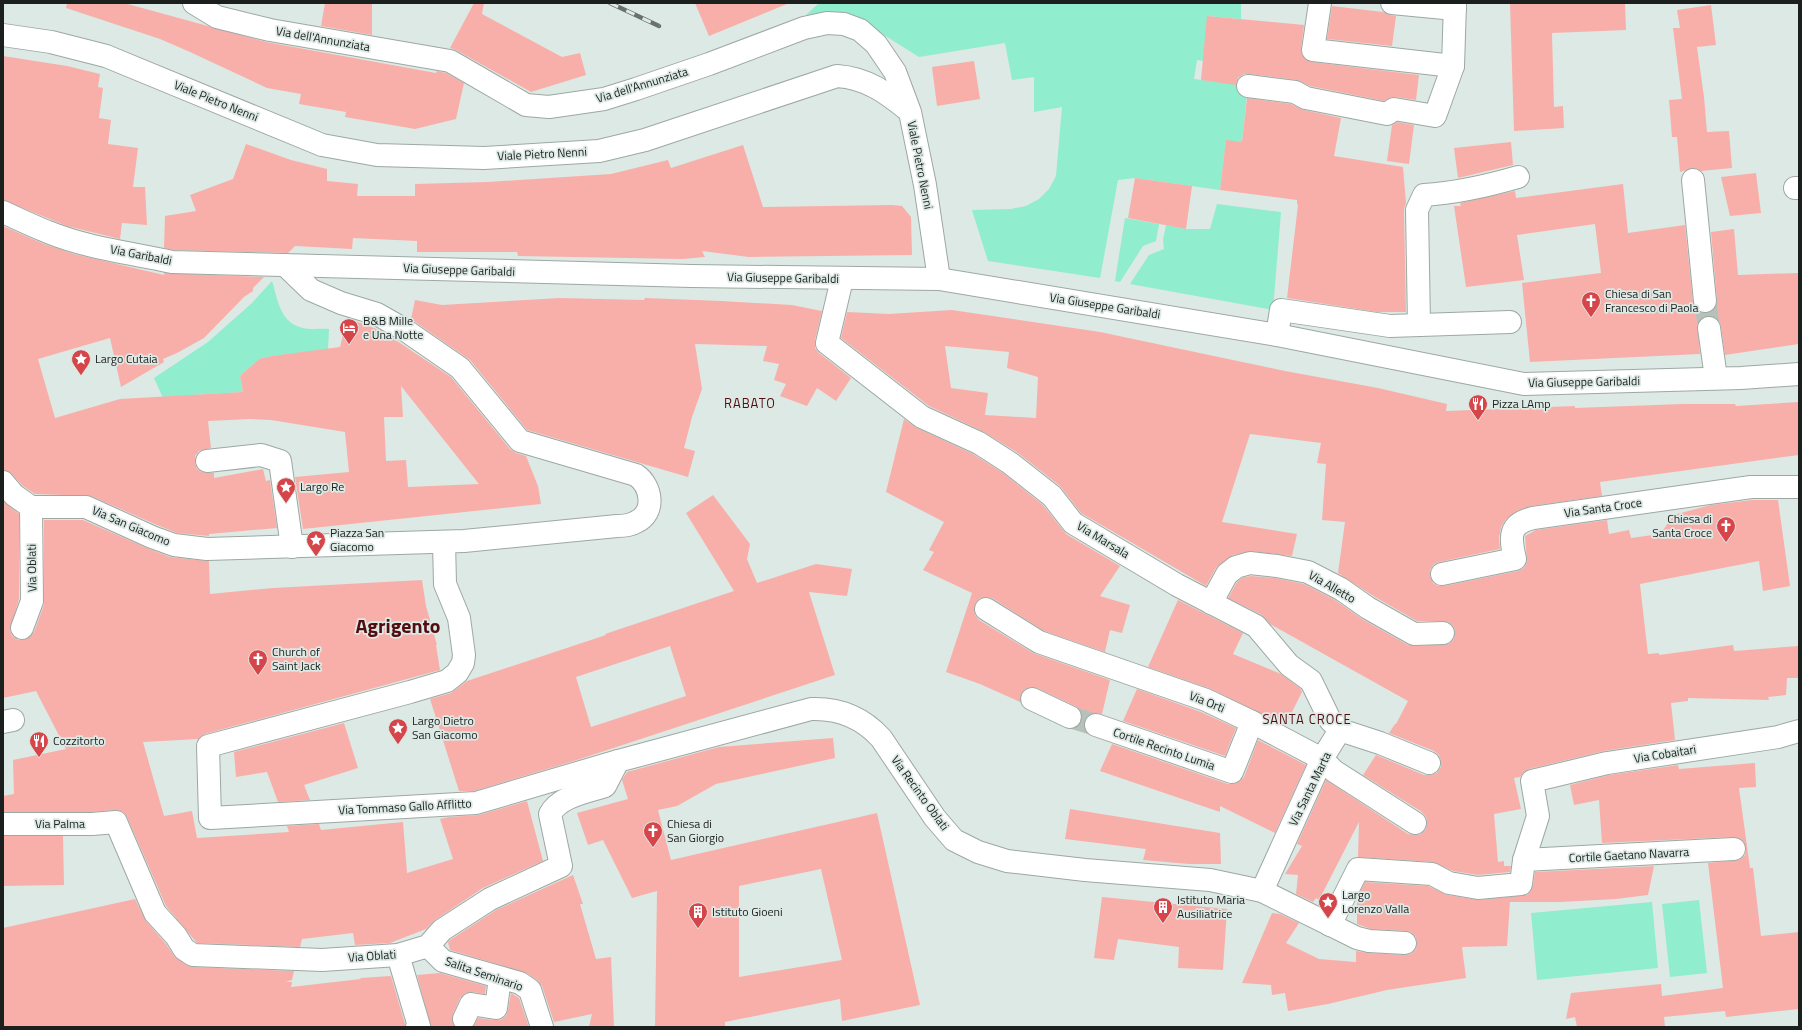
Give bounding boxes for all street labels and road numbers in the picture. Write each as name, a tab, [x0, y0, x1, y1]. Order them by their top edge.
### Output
street label: Via dell'Annunziata	[274, 21, 372, 56]
street label: Via dell'Annunziata	[593, 61, 690, 108]
street label: Viale Pietro Nenni	[171, 75, 261, 126]
street label: Viale Pietro Nenni	[903, 119, 938, 211]
street label: Viale Pietro Nenni	[497, 142, 587, 165]
street label: Via Garibaldi	[109, 239, 174, 270]
street label: Via Giuseppe Garibaldi	[403, 258, 515, 281]
street label: Via Giuseppe Garibaldi	[727, 267, 839, 288]
street label: Via Giuseppe Garibaldi	[1048, 287, 1162, 324]
street label: Via Giuseppe Garibaldi	[1528, 371, 1640, 392]
street label: Via Santa Croce	[1563, 493, 1643, 522]
street label: Via San Giacomo	[89, 500, 173, 551]
street label: Via Marsala	[1073, 516, 1133, 563]
street label: Via Oblati	[22, 544, 41, 592]
street label: Via Alletto	[1305, 565, 1359, 608]
street label: Via Orti	[1186, 686, 1228, 717]
street label: Cortile Recinto Lumia	[1111, 722, 1218, 775]
street label: Via Cobaitari	[1632, 739, 1698, 768]
street label: Via Santa Marta	[1283, 748, 1336, 829]
street label: Via Recinto Oblati	[887, 751, 954, 834]
street label: Via Tommaso Gallo Afflitto	[338, 794, 472, 819]
street label: Via Palma	[35, 814, 85, 833]
street label: Cortile Gaetano Navarra	[1568, 842, 1690, 867]
street label: Via Oblati	[347, 944, 397, 967]
street label: Salita Seminario	[443, 951, 526, 996]

